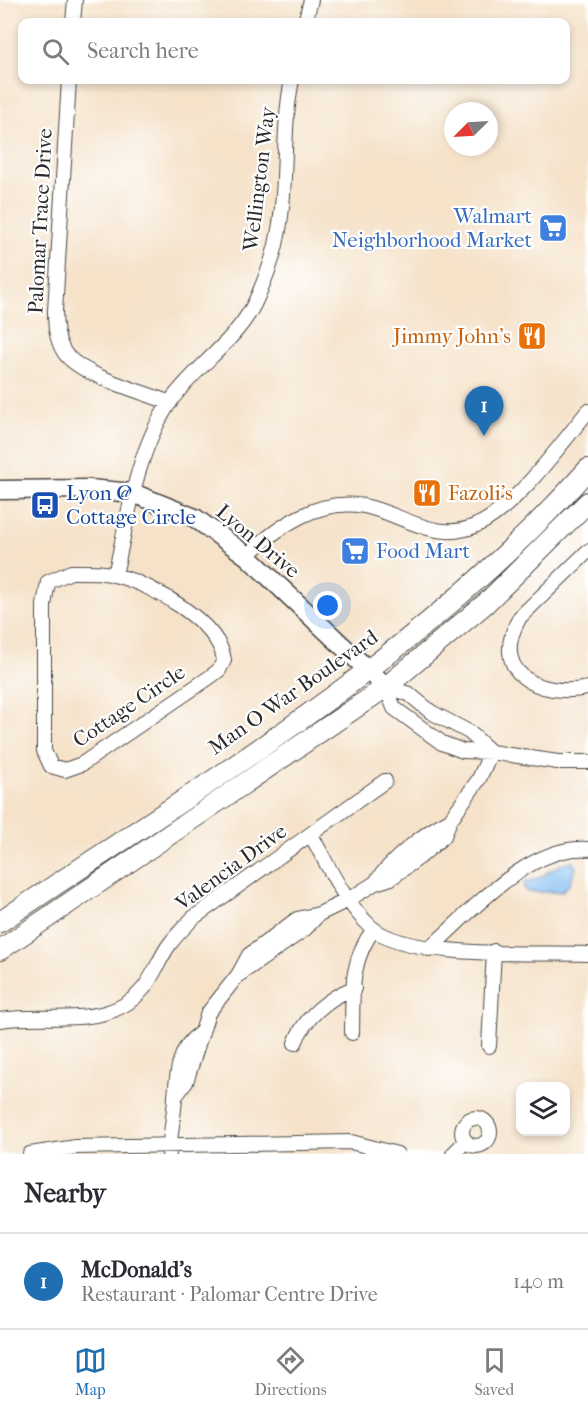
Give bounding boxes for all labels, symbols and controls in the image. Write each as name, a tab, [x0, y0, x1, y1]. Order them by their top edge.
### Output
search box	[18, 18, 570, 84]
icon: search	[39, 35, 72, 68]
text: Search here	[87, 38, 199, 64]
north arrow	[444, 102, 498, 156]
street label: Wellington Way	[238, 105, 280, 254]
street label: Palomar Trace Drive	[23, 128, 57, 314]
place label: Walmart Neighborhood Market	[332, 204, 532, 252]
supermarket icon: Walmart Neighborhood Market	[537, 212, 569, 244]
restaurant icon: Jimmy John's	[516, 320, 548, 352]
place label: Jimmy John's	[391, 324, 511, 348]
pin: 1	[464, 386, 504, 436]
restaurant icon: Fazoli's	[411, 477, 443, 509]
place label: Lyon @ Cottage Circle	[66, 481, 196, 529]
place label: Fazoli's	[448, 481, 513, 505]
bus stop icon: Lyon @ Cottage Circle	[29, 489, 61, 521]
street label: Lyon Drive	[211, 499, 305, 583]
supermarket icon: Food Mart	[339, 535, 371, 567]
place label: Food Mart	[376, 539, 470, 563]
your location	[313, 591, 342, 620]
street label: Man O War Boulevard	[204, 624, 383, 759]
street label: Cottage Circle	[68, 660, 190, 752]
street label: Valencia Drive	[170, 819, 291, 916]
map controls	[516, 1082, 570, 1136]
button: layers	[516, 1082, 570, 1136]
text: Nearby	[24, 1178, 106, 1209]
text: McDonald's	[81, 1257, 192, 1283]
text: 1	[40, 1270, 47, 1293]
text: 140 m	[513, 1270, 564, 1293]
text: Restaurant · Palomar Centre Drive	[81, 1283, 378, 1306]
tab: Map	[74, 1344, 107, 1399]
tab: Directions	[255, 1344, 327, 1399]
tab: Saved	[474, 1344, 514, 1399]

